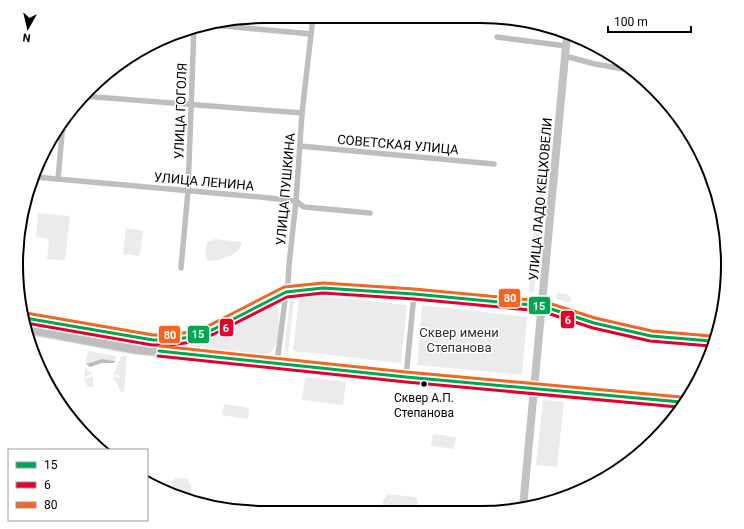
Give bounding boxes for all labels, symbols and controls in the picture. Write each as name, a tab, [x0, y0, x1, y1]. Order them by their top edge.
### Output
north arrow	[8, 8, 48, 48]
scale bar	[608, 8, 691, 34]
text: 100 m	[614, 15, 648, 29]
text: N	[22, 30, 31, 44]
street label: УЛИЦА ГОГОЛЯ	[171, 63, 190, 159]
street label: УЛИЦА ЛАДО КЕЦХОВЕЛИ	[526, 117, 555, 281]
street label: УЛИЦА ПУШКИНА	[273, 132, 298, 246]
street label: СОВЕТСКАЯ УЛИЦА	[337, 132, 460, 157]
street label: УЛИЦА ЛЕНИНА	[153, 170, 255, 193]
line badge: 80	[498, 288, 521, 308]
text: 80	[504, 292, 516, 305]
line badge: 15	[528, 296, 551, 315]
text: 15	[533, 300, 545, 313]
line badge: 6	[560, 310, 575, 329]
text: 6	[565, 314, 571, 327]
line badge: 6	[219, 318, 234, 337]
text: 6	[223, 322, 229, 335]
line badge: 80	[158, 325, 181, 344]
line badge: 15	[187, 325, 210, 344]
park label: Сквер имени Степанова	[419, 325, 499, 355]
text: 15	[192, 328, 204, 341]
text: 80	[164, 329, 176, 342]
marker: Сквер А.П. Степанова	[419, 379, 429, 389]
place label: Сквер А.П. Степанова	[394, 391, 454, 420]
legend	[8, 449, 148, 521]
text: 15	[44, 458, 58, 472]
text: 6	[44, 478, 51, 492]
text: 80	[44, 498, 58, 512]

